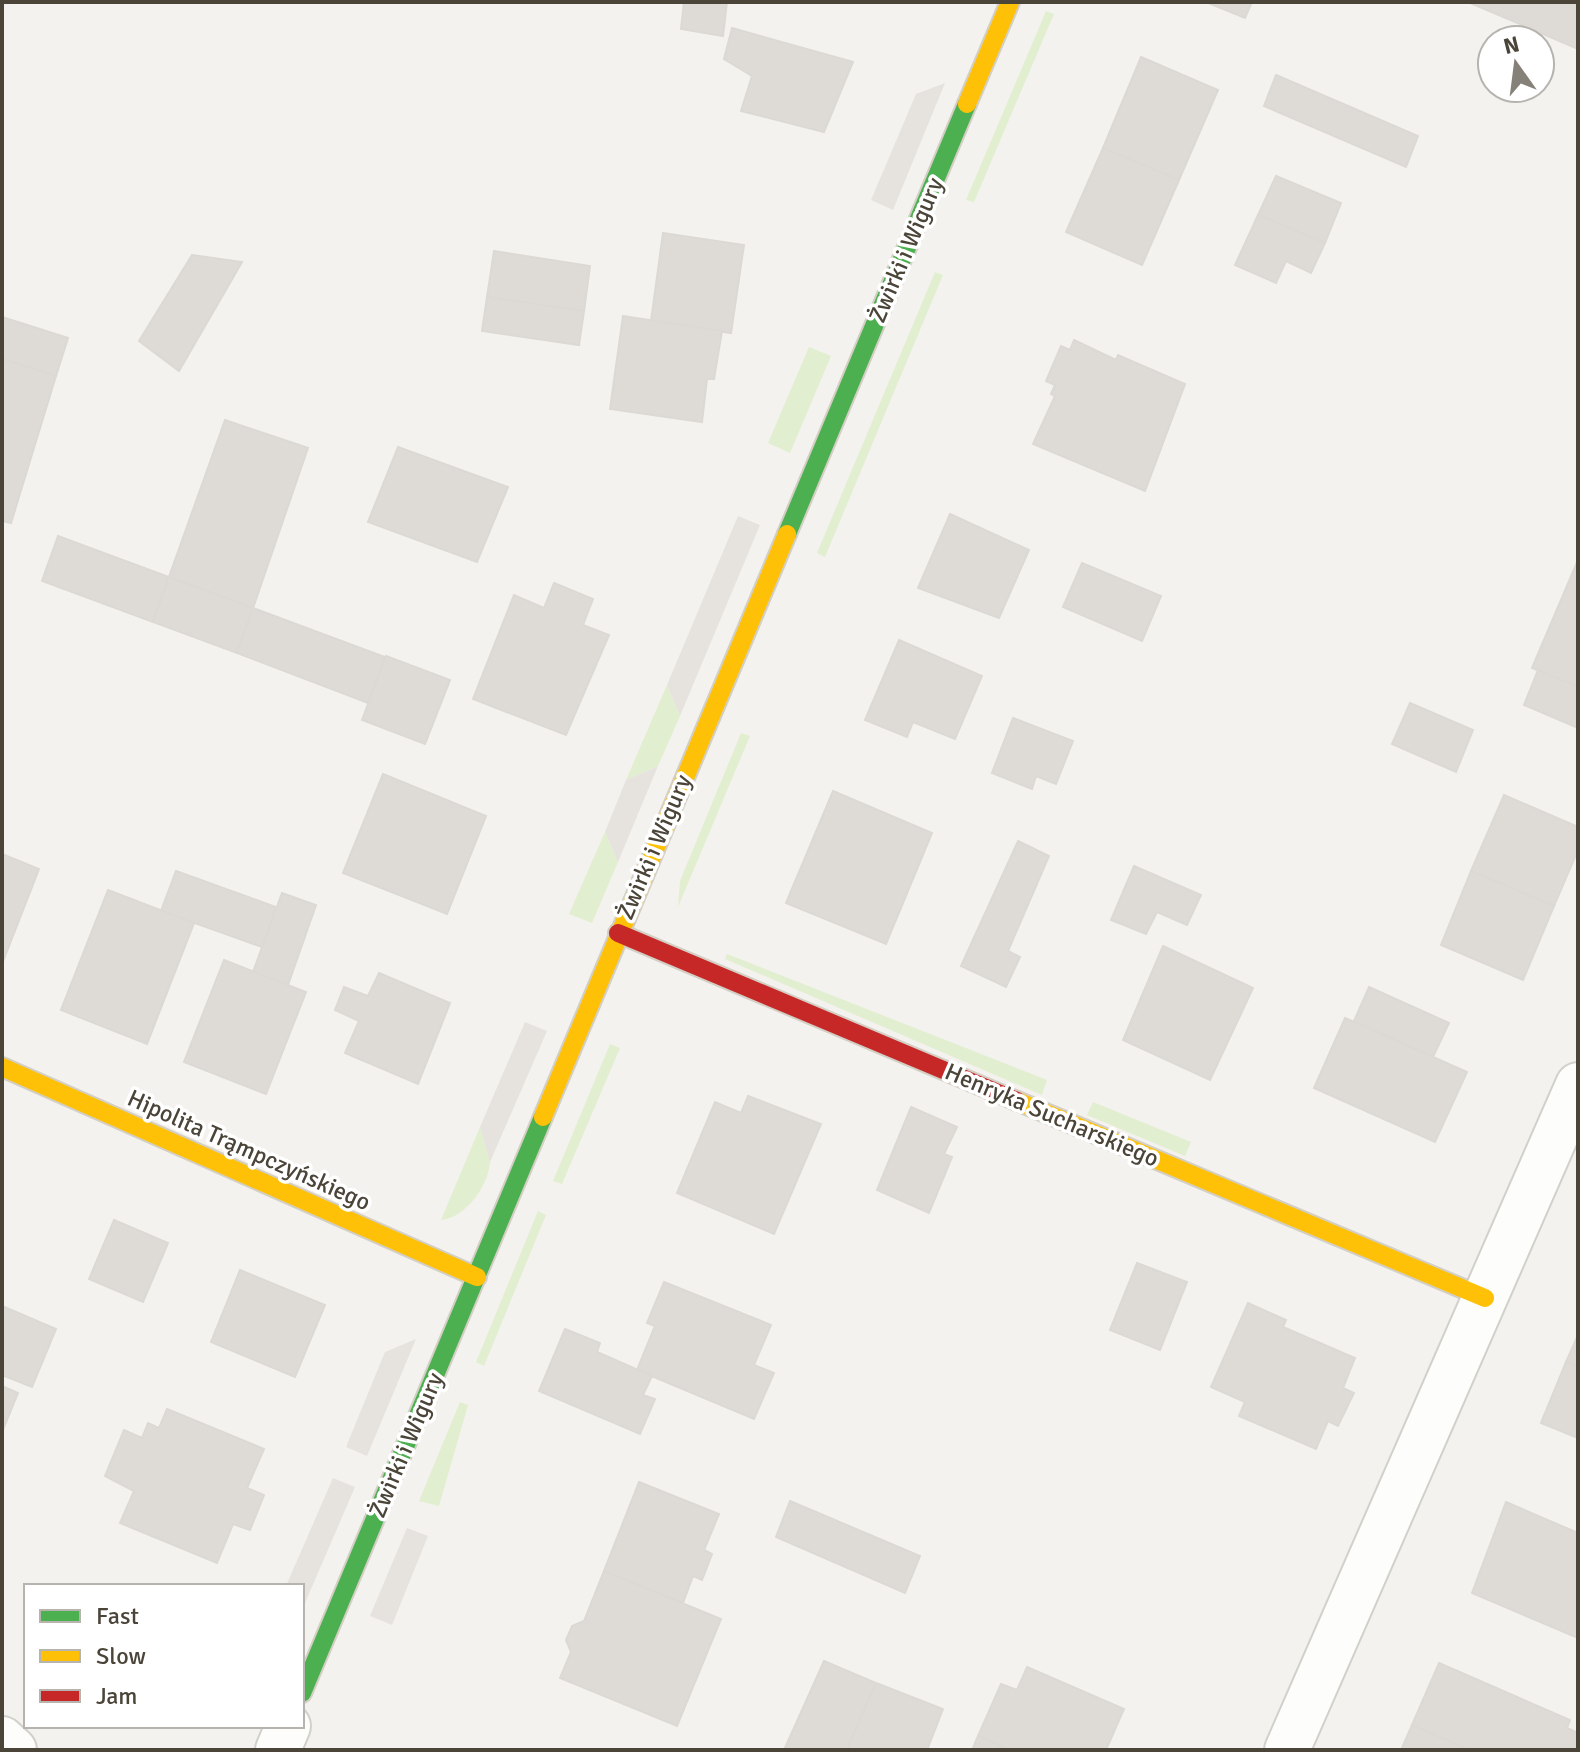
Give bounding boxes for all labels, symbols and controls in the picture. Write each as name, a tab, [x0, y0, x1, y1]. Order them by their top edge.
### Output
north arrow	[1476, 24, 1556, 104]
text: N	[1501, 30, 1522, 60]
street label: Żwirki i Wigury	[862, 173, 950, 327]
street label: Żwirki i Wigury	[610, 770, 698, 924]
street label: Henryka Sucharskiego	[941, 1056, 1163, 1174]
street label: Hipolita Trąmpczyńskiego	[123, 1083, 375, 1217]
street label: Żwirki i Wigury	[362, 1368, 450, 1522]
legend	[24, 1584, 304, 1728]
text: Fast	[96, 1601, 139, 1631]
text: Slow	[96, 1641, 146, 1671]
text: Jam	[96, 1681, 137, 1711]

